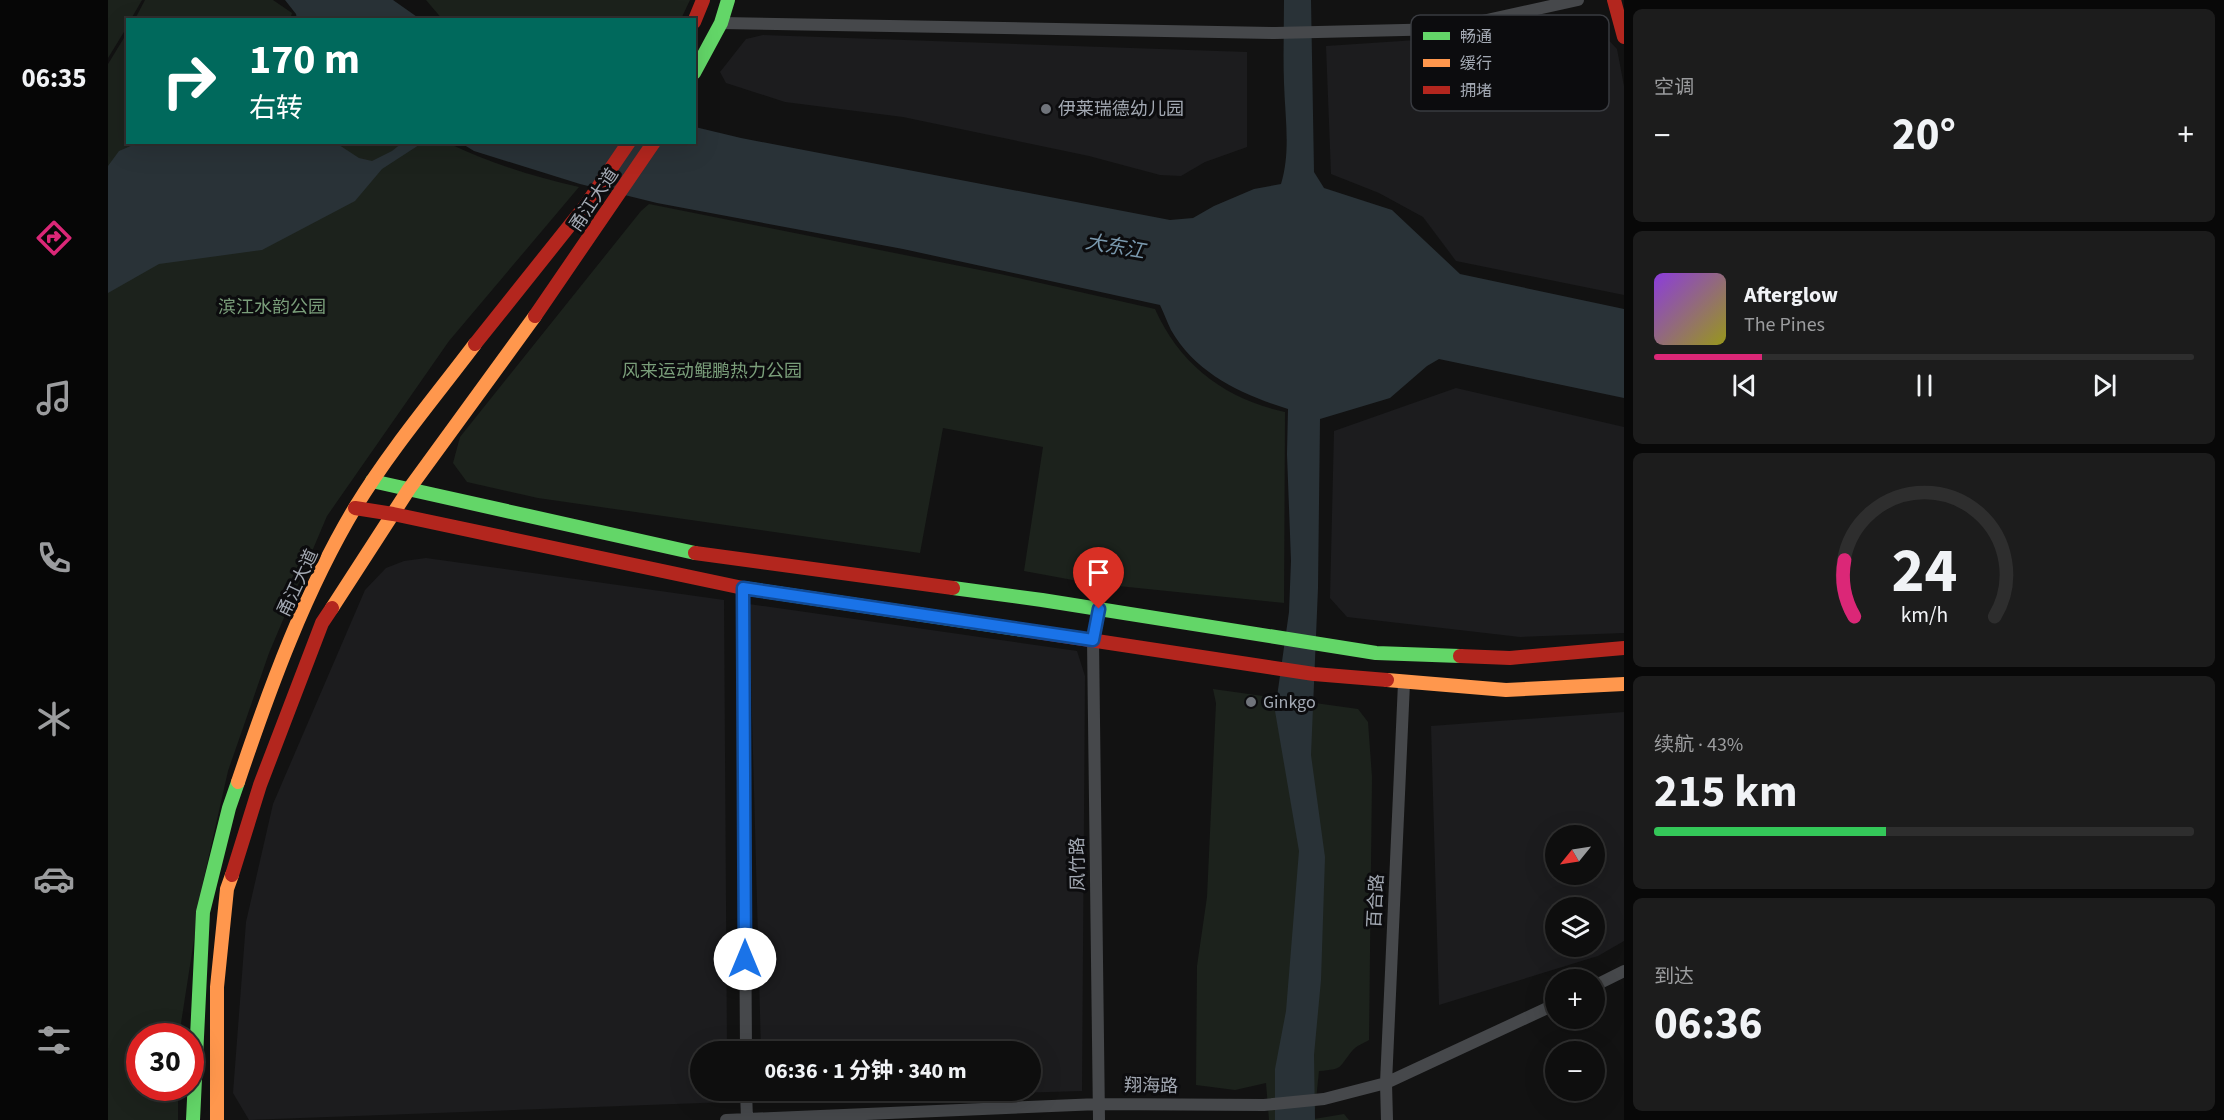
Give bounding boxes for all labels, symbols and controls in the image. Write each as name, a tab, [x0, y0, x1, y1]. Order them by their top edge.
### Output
legend	[1411, 15, 1609, 111]
text: 畅通	[1460, 26, 1492, 48]
text: 170 m	[249, 30, 360, 90]
icon: right	[150, 42, 228, 120]
text: 缓行	[1460, 53, 1492, 75]
text: 06:35	[21, 59, 87, 98]
text: 空调	[1654, 74, 1694, 102]
text: 拥堵	[1460, 80, 1492, 102]
text: 右转	[249, 89, 303, 128]
place label: 伊莱瑞德幼儿园	[1058, 97, 1184, 122]
marker: 伊莱瑞德幼儿园	[1039, 102, 1053, 116]
text: 20°	[1892, 103, 1956, 167]
text: −	[1654, 112, 1670, 159]
text: +	[2178, 112, 2194, 159]
street label: 甬江大道	[564, 163, 624, 237]
icon: directions	[33, 217, 75, 259]
water label: 大东江	[1083, 228, 1149, 266]
text: Afterglow	[1744, 279, 1838, 311]
park label: 滨江水韵公园	[218, 295, 326, 320]
text: The Pines	[1744, 311, 1825, 339]
park label: 风来运动鲲鹏热力公园	[622, 359, 802, 384]
icon: previous	[1728, 369, 1761, 402]
icon: pause	[1908, 369, 1941, 402]
icon: next	[2088, 369, 2121, 402]
icon: music	[33, 377, 75, 419]
text: 24	[1891, 527, 1957, 616]
icon: phone	[33, 537, 75, 579]
street label: 甬江大道	[271, 545, 325, 621]
pin	[1073, 547, 1124, 609]
icon: arrive	[1082, 556, 1115, 589]
text: km/h	[1900, 600, 1948, 631]
place label: Ginkgo	[1263, 690, 1316, 715]
marker: Ginkgo	[1244, 695, 1258, 709]
icon: climate	[33, 698, 75, 740]
text: 续航 · 43%	[1654, 731, 1743, 759]
text: 215 km	[1654, 760, 1798, 824]
north arrow	[1545, 825, 1605, 885]
map controls	[1545, 825, 1605, 1101]
street label: 凤竹路	[1065, 837, 1091, 891]
icon: car	[33, 858, 75, 900]
street label: 百合路	[1362, 873, 1390, 929]
button: layers	[1545, 897, 1605, 957]
position arrow	[713, 927, 777, 991]
text: 到达	[1654, 963, 1694, 991]
button: +	[1545, 969, 1605, 1029]
text: 06:36	[1654, 992, 1763, 1056]
icon: filters	[33, 1019, 75, 1061]
speed limit sign: 30	[126, 1023, 204, 1101]
button: −	[1545, 1041, 1605, 1101]
text: 06:36 · 1 分钟 · 340 m	[765, 1055, 966, 1087]
street label: 翔海路	[1124, 1073, 1178, 1099]

